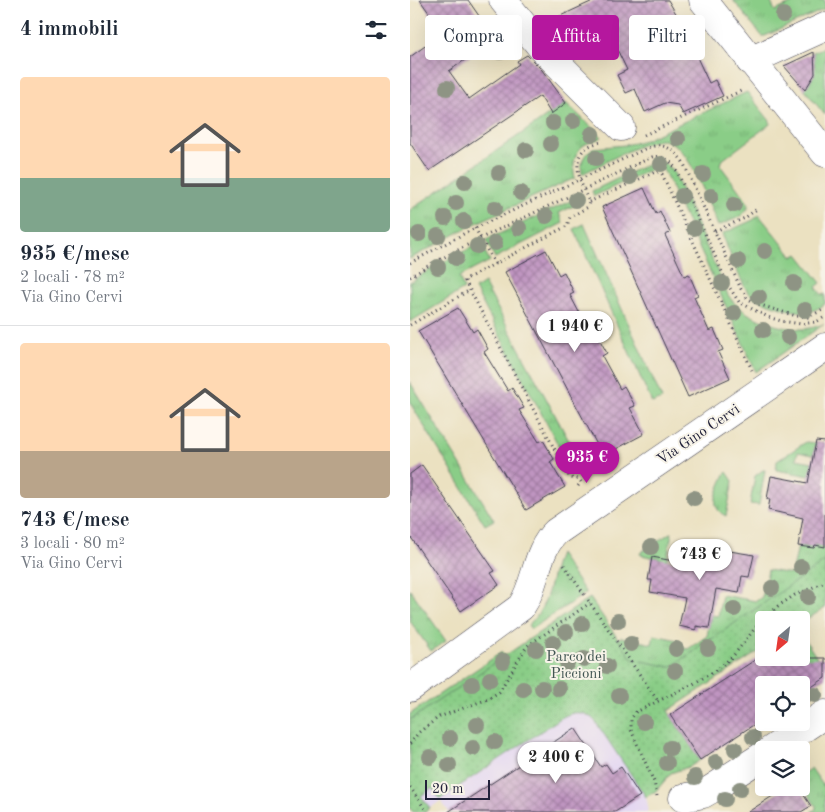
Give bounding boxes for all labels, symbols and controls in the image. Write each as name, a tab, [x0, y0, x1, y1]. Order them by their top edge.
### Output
chip: Compra	[425, 15, 522, 60]
chip: Affitta	[532, 15, 619, 60]
chip: Filtri	[629, 15, 705, 60]
icon: filters	[362, 16, 390, 44]
text: 4 immobili	[20, 19, 118, 40]
icon: home	[160, 110, 250, 200]
text: 935 €/mese	[20, 244, 130, 265]
text: 2 locali · 78 m²	[20, 270, 125, 286]
text: Via Gino Cervi	[20, 290, 123, 306]
pin: 1 940 €	[529, 310, 621, 353]
text: 1 940 €	[547, 319, 603, 335]
icon: home	[160, 375, 250, 465]
street label: Via Gino Cervi	[655, 402, 743, 468]
pin: 935 €	[552, 442, 622, 484]
text: 935 €	[566, 450, 608, 466]
text: 743 €/mese	[20, 510, 130, 531]
text: 3 locali · 80 m²	[20, 536, 125, 552]
pin: 743 €	[665, 538, 735, 581]
text: 743 €	[679, 547, 721, 563]
text: Via Gino Cervi	[20, 556, 123, 572]
north arrow	[755, 611, 810, 666]
map controls	[755, 611, 810, 796]
park label: Parco dei Piccioni	[546, 650, 606, 682]
button: locate	[755, 676, 810, 731]
button: layers	[755, 741, 810, 796]
pin: 2 400 €	[510, 742, 602, 784]
text: 2 400 €	[528, 750, 584, 766]
scale bar	[425, 777, 490, 800]
text: 20 m	[432, 782, 463, 796]

